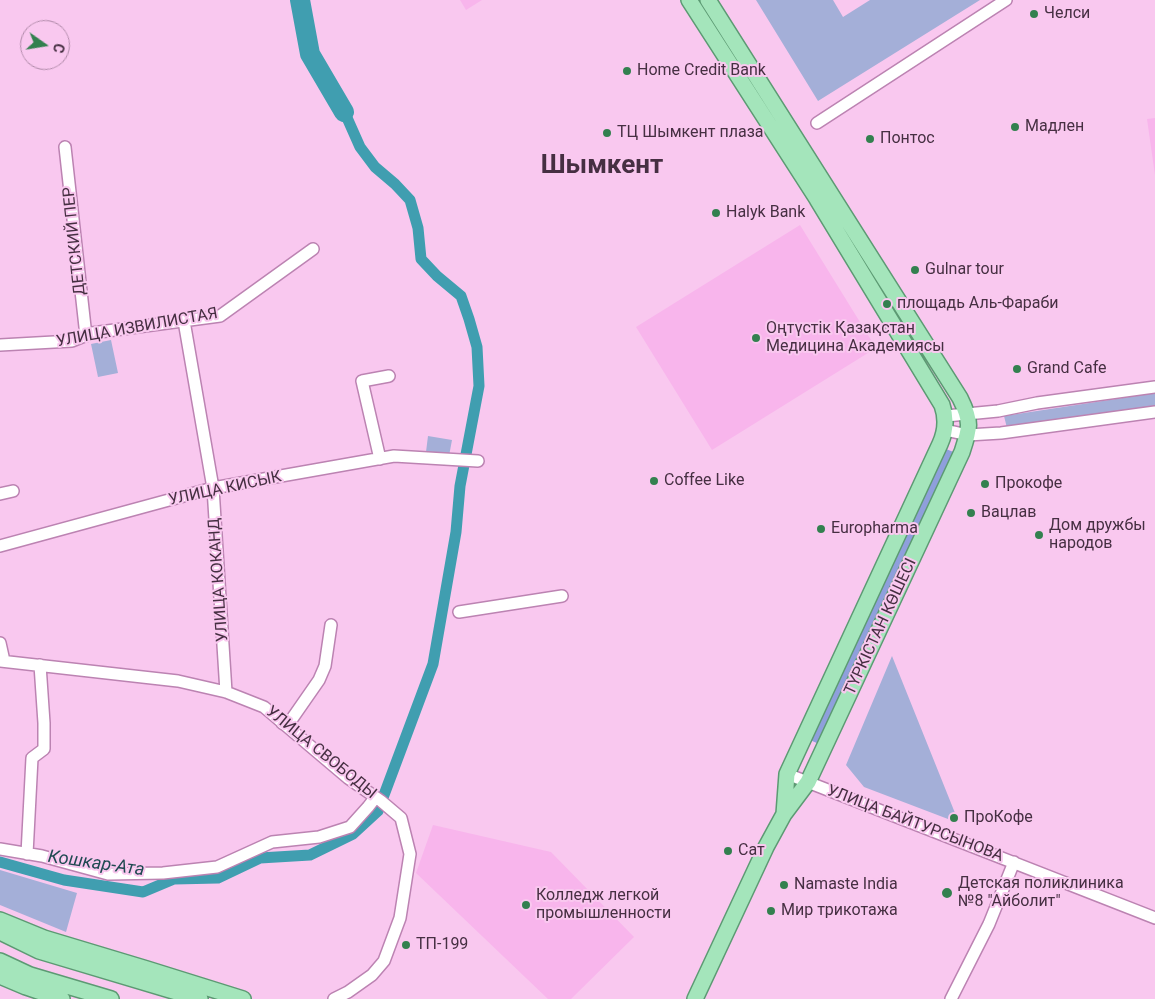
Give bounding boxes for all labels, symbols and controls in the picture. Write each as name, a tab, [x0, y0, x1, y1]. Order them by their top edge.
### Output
place label: Челси	[1044, 4, 1090, 24]
marker: Челси	[1028, 8, 1040, 20]
north arrow	[20, 20, 70, 70]
text: С	[50, 42, 67, 54]
place label: Home Credit Bank	[637, 61, 766, 81]
marker: Home Credit Bank	[621, 65, 633, 77]
place label: Мадлен	[1025, 117, 1084, 137]
marker: Мадлен	[1009, 121, 1021, 133]
place label: ТЦ Шымкент плаза	[617, 123, 763, 143]
marker: ТЦ Шымкент плаза	[601, 127, 613, 139]
place label: Понтос	[880, 129, 935, 149]
marker: Понтос	[864, 133, 876, 145]
district label: Шымкент	[541, 150, 663, 182]
street label: ДЕТСКИЙ ПЕР	[60, 186, 90, 296]
place label: Halyk Bank	[726, 203, 805, 223]
marker: Halyk Bank	[710, 207, 722, 219]
place label: Gulnar tour	[925, 260, 1004, 280]
marker: Gulnar tour	[909, 264, 921, 276]
place label: площадь Аль-Фараби	[897, 294, 1058, 314]
marker: площадь Аль-Фараби	[881, 298, 893, 310]
street label: УЛИЦА ИЗВИЛИСТАЯ	[55, 304, 219, 352]
place label: Оңтүстік Қазақстан Медицина Академиясы	[766, 319, 945, 357]
marker: Оңтүстік Қазақстан Медицина Академиясы	[750, 332, 762, 344]
place label: Grand Cafe	[1027, 359, 1107, 379]
marker: Grand Cafe	[1011, 363, 1023, 375]
street label: УЛИЦА КИСЫК	[167, 468, 283, 510]
place label: Coffee Like	[664, 471, 744, 491]
place label: Прокофе	[995, 474, 1062, 494]
marker: Coffee Like	[648, 475, 660, 487]
marker: Прокофе	[979, 478, 991, 490]
place label: Вацлав	[981, 503, 1036, 523]
marker: Вацлав	[965, 507, 977, 519]
place label: Дом дружбы народов	[1049, 516, 1146, 554]
street label: УЛИЦА КОКАНД	[205, 517, 233, 643]
place label: Europharma	[831, 519, 918, 539]
marker: Europharma	[815, 523, 827, 535]
marker: Дом дружбы народов	[1033, 529, 1045, 541]
street label: ТҮРКІСТАН КӨШЕСІ	[841, 556, 921, 698]
street label: УЛИЦА СВОБОДЫ	[262, 703, 380, 803]
street label: УЛИЦА БАЙТУРСЫНОВА	[824, 781, 1006, 867]
place label: ПроКофе	[964, 808, 1033, 828]
marker: ПроКофе	[948, 812, 960, 824]
place label: Сат	[738, 841, 765, 861]
marker: Сат	[722, 845, 734, 857]
water label: Кошкар-Ата	[46, 847, 146, 881]
place label: Детская поликлиника №8 "Айболит"	[958, 874, 1124, 912]
place label: Namaste India	[794, 875, 898, 895]
marker: Namaste India	[778, 879, 790, 891]
place label: Колледж легкой промышленности	[536, 886, 671, 924]
marker: Детская поликлиника №8 "Айболит"	[940, 886, 954, 900]
marker: Колледж легкой промышленности	[520, 899, 532, 911]
place label: Мир трикотажа	[781, 901, 898, 921]
marker: Мир трикотажа	[765, 905, 777, 917]
place label: ТП-199	[416, 935, 468, 955]
marker: ТП-199	[400, 939, 412, 951]

